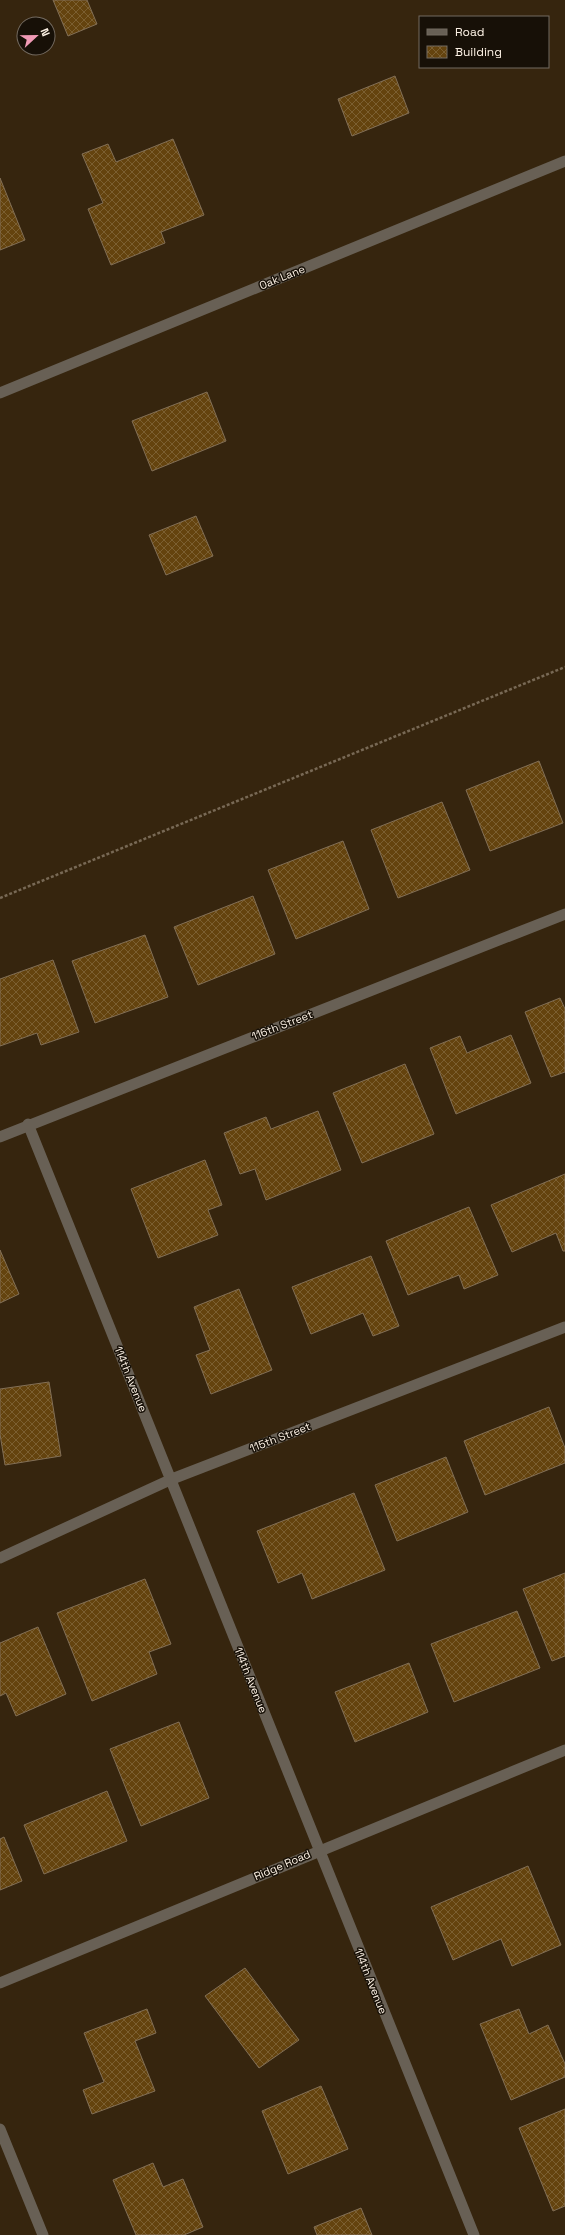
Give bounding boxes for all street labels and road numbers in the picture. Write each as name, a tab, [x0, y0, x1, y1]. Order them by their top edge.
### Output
street label: Oak Lane	[257, 262, 307, 292]
street label: 116th Street	[250, 1007, 314, 1043]
street label: 114th Avenue	[112, 1344, 150, 1414]
street label: 115th Street	[248, 1419, 312, 1455]
street label: 114th Avenue	[232, 1645, 270, 1715]
street label: Ridge Road	[252, 1847, 312, 1883]
street label: 114th Avenue	[352, 1946, 390, 2016]

